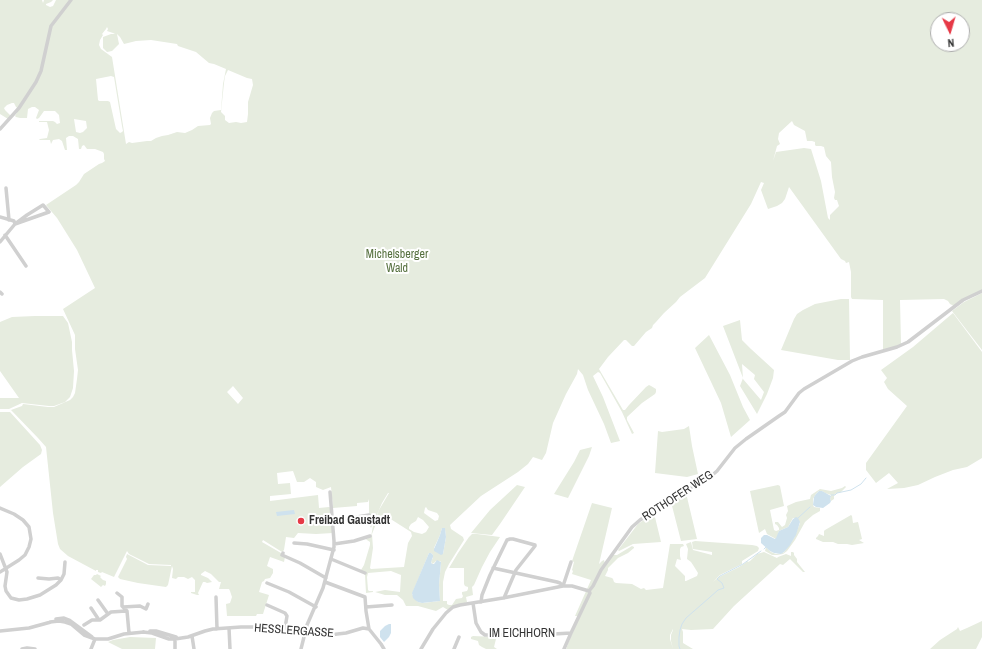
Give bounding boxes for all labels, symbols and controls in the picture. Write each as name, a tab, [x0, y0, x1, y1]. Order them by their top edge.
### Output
north arrow	[930, 12, 970, 52]
text: N	[947, 36, 955, 50]
park label: Michelsberger Wald	[366, 248, 428, 276]
street label: ROTHOFER WEG	[640, 468, 716, 524]
place label: Freibad Gaustadt	[309, 514, 390, 528]
marker: Freibad Gaustadt	[296, 516, 306, 526]
street label: HESSLERGASSE	[254, 621, 334, 641]
street label: IM EICHHORN	[489, 627, 555, 641]

